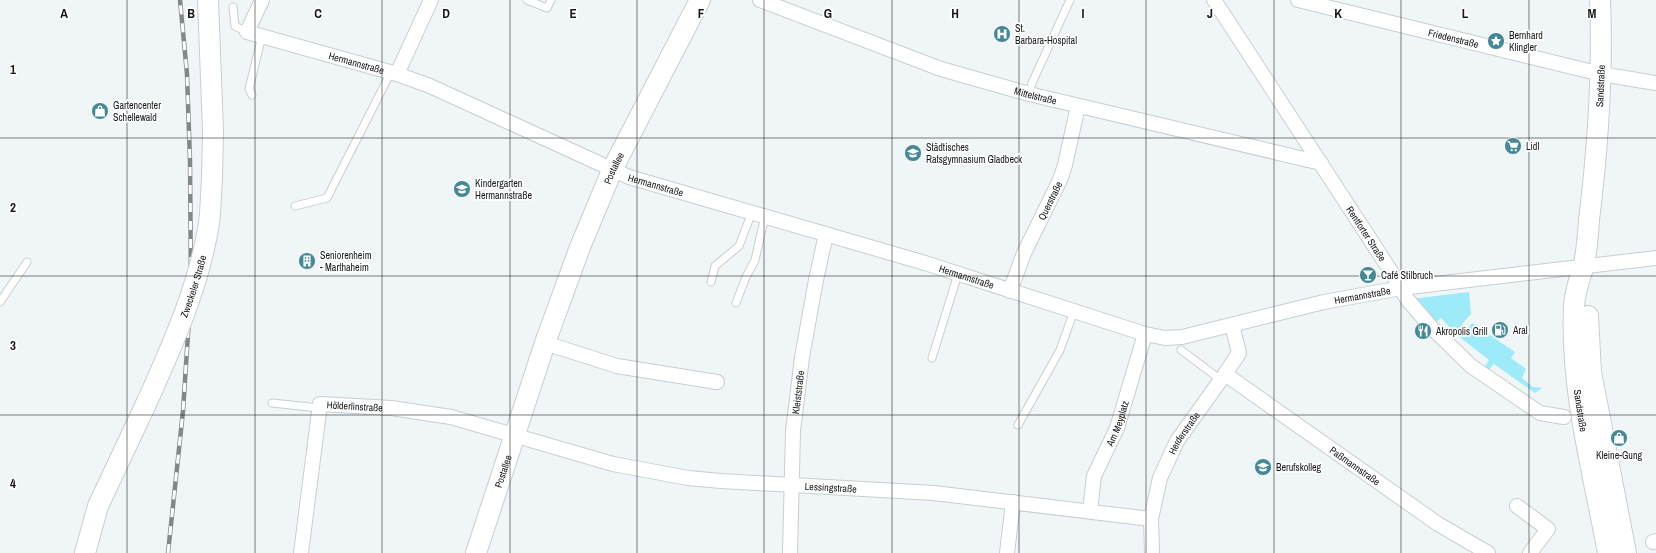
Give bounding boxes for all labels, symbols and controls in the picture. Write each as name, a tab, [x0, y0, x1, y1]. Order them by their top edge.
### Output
text: A	[60, 5, 68, 22]
text: B	[187, 5, 195, 22]
text: C	[314, 5, 322, 22]
text: D	[442, 5, 450, 22]
text: E	[569, 5, 577, 22]
text: F	[698, 5, 705, 22]
text: G	[824, 5, 832, 22]
text: H	[951, 5, 959, 22]
text: I	[1082, 5, 1085, 22]
text: J	[1207, 5, 1213, 22]
text: K	[1334, 5, 1342, 22]
text: L	[1462, 5, 1469, 22]
text: M	[1588, 5, 1597, 22]
place label: St. Barbara-Hospital	[1015, 22, 1077, 47]
hospital icon: St. Barbara-Hospital	[992, 24, 1012, 44]
street label: Friedenstraße	[1427, 26, 1480, 51]
place label: Bernhard Klingler	[1509, 29, 1543, 54]
place icon: Bernhard Klingler	[1486, 31, 1506, 51]
street label: Hermannstraße	[327, 49, 386, 77]
text: 1	[10, 61, 16, 78]
street label: Sandstraße	[1593, 64, 1608, 108]
street label: Mittelstraße	[1013, 84, 1059, 107]
place label: Gartencenter Schellewald	[113, 99, 161, 124]
shop icon: Gartencenter Schellewald	[90, 101, 110, 121]
supermarket icon: Lidl	[1503, 136, 1523, 156]
place label: Lidl	[1526, 140, 1539, 153]
place label: Städtisches Ratsgymnasium Gladbeck	[926, 141, 1023, 166]
school or university icon: Städtisches Ratsgymnasium Gladbeck	[903, 143, 923, 163]
street label: Postallee	[601, 150, 627, 186]
street label: Hermannstraße	[627, 171, 685, 200]
place label: Kindergarten Hermannstraße	[475, 177, 532, 202]
school or university icon: Kindergarten Hermannstraße	[452, 179, 472, 199]
street label: Querstraße	[1035, 179, 1066, 222]
text: 2	[10, 199, 16, 216]
street label: Rentforter Straße	[1343, 204, 1389, 264]
place label: Seniorenheim - Marthaheim	[320, 249, 372, 274]
building icon: Seniorenheim - Marthaheim	[297, 251, 317, 271]
street label: Zweckeler Straße	[178, 254, 209, 319]
street label: Hermannstraße	[937, 262, 996, 292]
bar icon: Café Stilbruch	[1358, 265, 1378, 285]
place label: Café Stilbruch	[1381, 269, 1433, 282]
street label: Hermannstraße	[1333, 284, 1392, 307]
fuel station icon: Aral	[1490, 320, 1510, 340]
restaurant icon: Akropolis Grill	[1413, 321, 1433, 341]
place label: Aral	[1512, 324, 1528, 337]
place label: Akropolis Grill	[1435, 325, 1488, 338]
text: 3	[10, 337, 16, 354]
street label: Kleiststraße	[789, 369, 807, 415]
street label: Sandstraße	[1571, 389, 1590, 433]
street label: Hölderlinstraße	[326, 398, 384, 415]
street label: Am Meyplatz	[1103, 399, 1132, 449]
street label: Herderstraße	[1166, 409, 1203, 457]
shop icon: Kleine-Gung	[1609, 428, 1629, 448]
street label: Paßmannstraße	[1327, 444, 1383, 488]
place label: Kleine-Gung	[1596, 449, 1642, 462]
street label: Postallee	[492, 453, 515, 490]
school or university icon: Berufskolleg	[1253, 457, 1273, 477]
place label: Berufskolleg	[1276, 461, 1322, 474]
text: 4	[10, 475, 16, 492]
street label: Lessingstraße	[804, 480, 857, 496]

